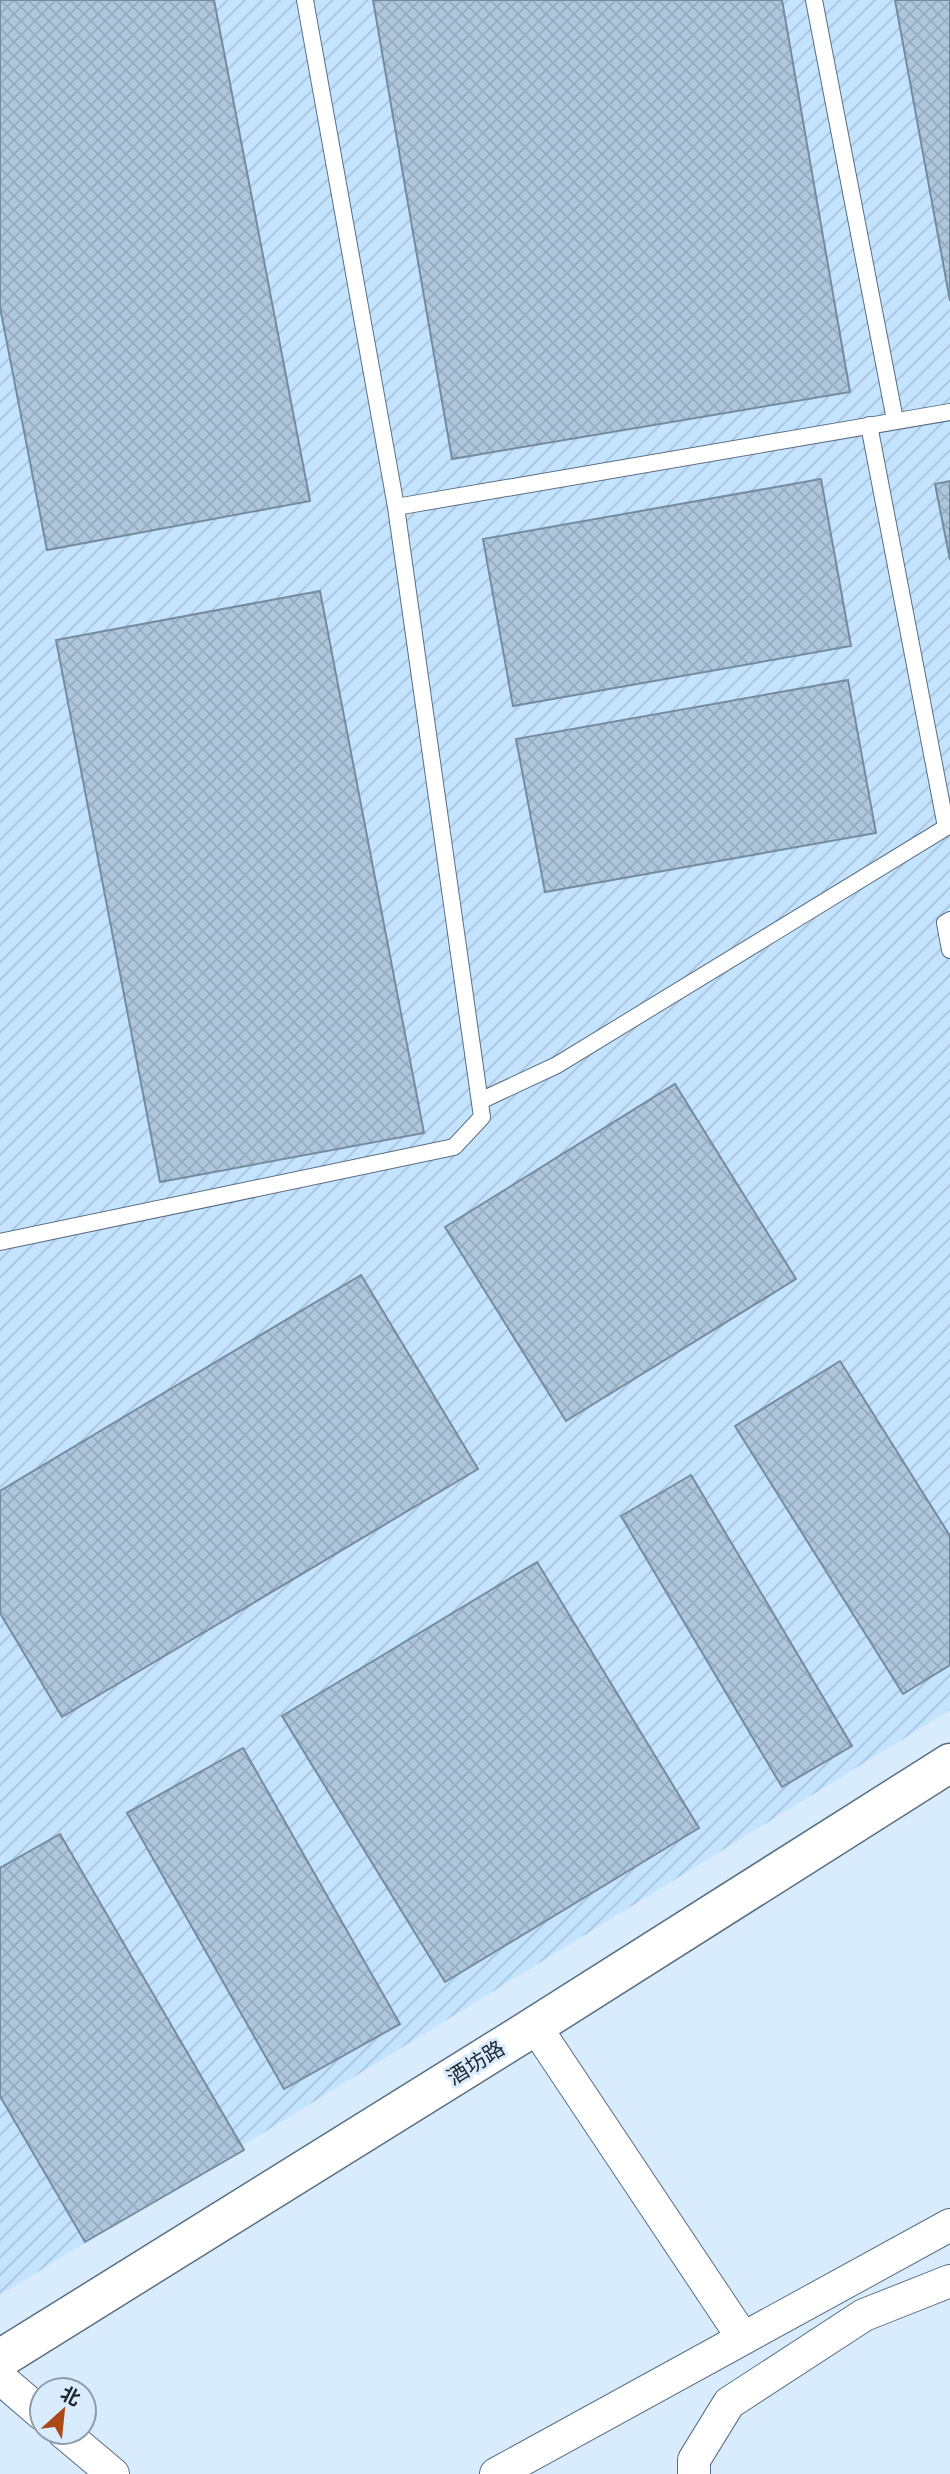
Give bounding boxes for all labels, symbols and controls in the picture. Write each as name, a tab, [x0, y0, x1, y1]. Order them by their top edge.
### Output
street label: 酒坊路	[442, 2035, 509, 2090]
north arrow	[28, 2376, 98, 2446]
text: 北	[57, 2382, 84, 2410]

